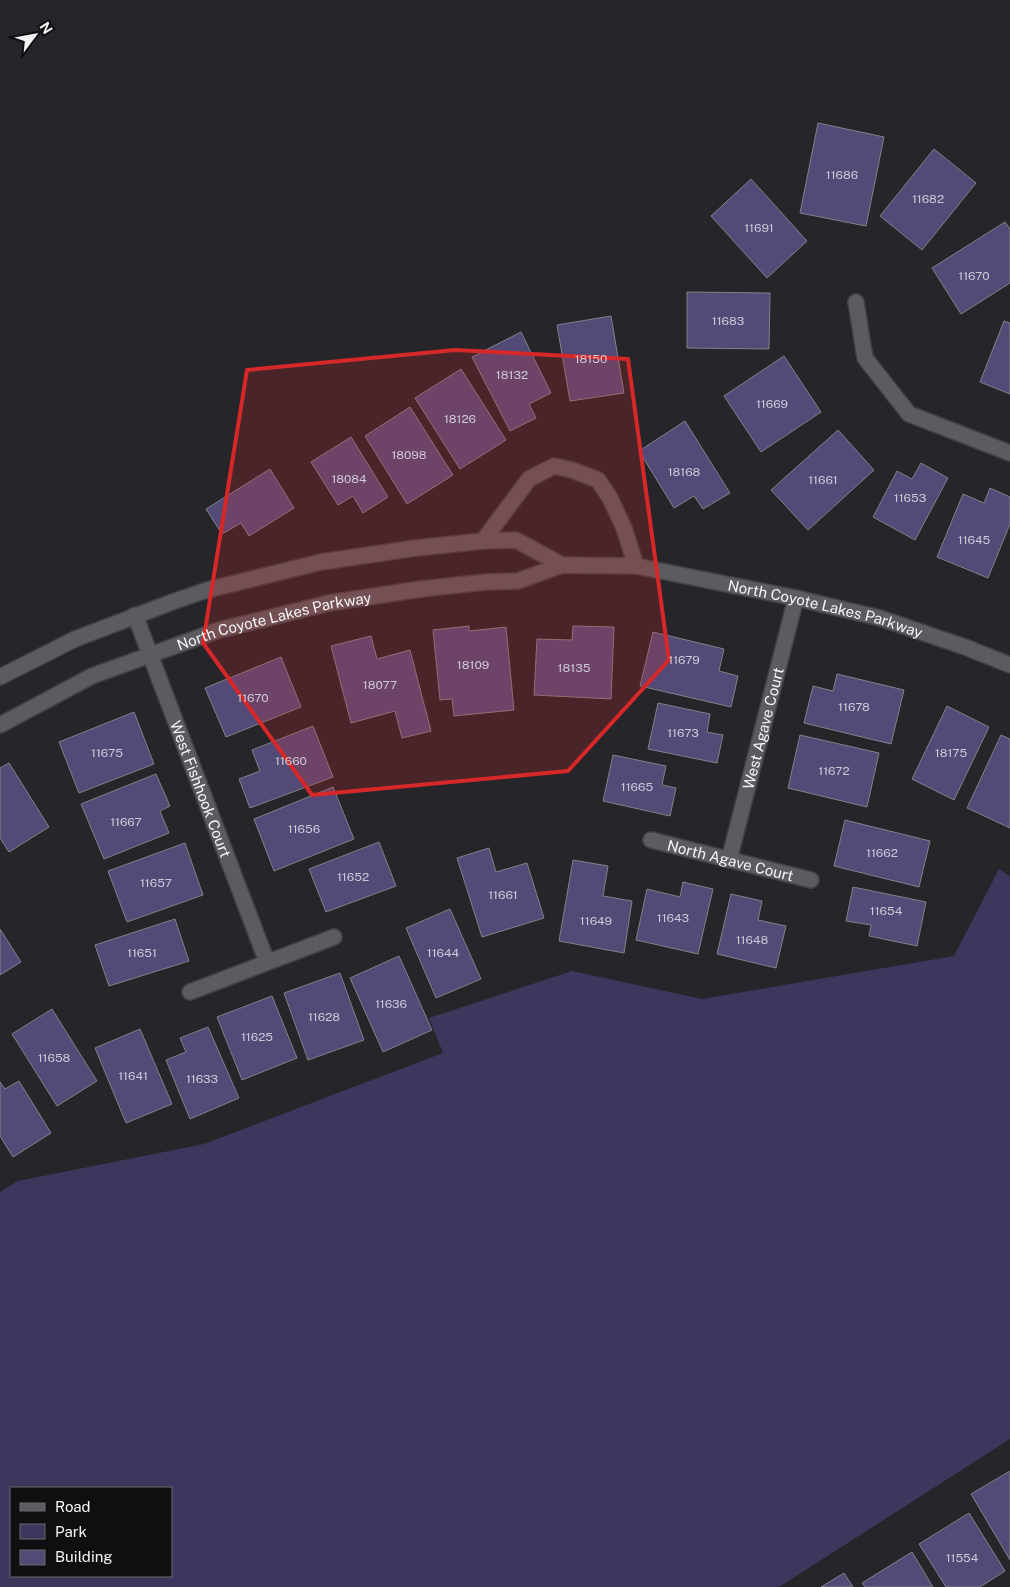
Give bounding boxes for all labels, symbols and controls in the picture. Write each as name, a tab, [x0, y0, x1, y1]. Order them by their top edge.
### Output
north arrow	[10, 10, 60, 60]
text: N	[36, 19, 56, 37]
house number: 11686	[826, 168, 858, 182]
house number: 11682	[912, 192, 944, 206]
house number: 11691	[744, 221, 774, 235]
house number: 11670	[958, 269, 990, 283]
house number: 11683	[712, 314, 744, 328]
house number: 18150	[575, 352, 607, 366]
house number: 18132	[496, 368, 528, 382]
house number: 11669	[756, 397, 788, 411]
house number: 18126	[444, 412, 476, 426]
house number: 18098	[391, 448, 427, 462]
house number: 18168	[668, 465, 701, 479]
house number: 18084	[331, 472, 367, 486]
house number: 11661	[808, 473, 838, 487]
house number: 11653	[894, 491, 926, 505]
house number: 11645	[958, 533, 990, 547]
street label: North Coyote Lakes Parkway	[727, 576, 925, 640]
street label: North Coyote Lakes Parkway	[174, 588, 372, 653]
house number: 11679	[668, 653, 700, 667]
house number: 18109	[457, 658, 489, 672]
house number: 18135	[558, 661, 591, 675]
street label: West Agave Court	[739, 665, 786, 791]
house number: 18077	[363, 678, 397, 692]
house number: 11670	[237, 691, 269, 705]
house number: 11678	[838, 700, 870, 714]
street label: West Fishhook Court	[167, 718, 235, 860]
house number: 11673	[667, 726, 699, 740]
house number: 11675	[91, 746, 123, 760]
house number: 18175	[935, 746, 968, 760]
house number: 11660	[275, 754, 307, 768]
house number: 11672	[818, 764, 850, 778]
house number: 11665	[621, 780, 653, 794]
house number: 11667	[110, 815, 142, 829]
house number: 11656	[288, 822, 320, 836]
street label: North Agave Court	[666, 836, 796, 884]
house number: 11662	[866, 846, 898, 860]
house number: 11652	[337, 870, 369, 884]
house number: 11657	[140, 876, 172, 890]
house number: 11661	[488, 888, 518, 902]
house number: 11654	[870, 904, 903, 918]
house number: 11643	[657, 911, 689, 925]
house number: 11649	[580, 914, 612, 928]
house number: 11648	[736, 933, 768, 947]
house number: 11651	[127, 946, 157, 960]
house number: 11644	[427, 946, 460, 960]
house number: 11636	[375, 997, 407, 1011]
house number: 11628	[308, 1010, 340, 1024]
house number: 11625	[241, 1030, 273, 1044]
house number: 11658	[38, 1051, 71, 1065]
house number: 11641	[118, 1069, 148, 1083]
house number: 11633	[186, 1072, 218, 1086]
legend	[10, 1487, 172, 1577]
text: Road	[55, 1498, 91, 1515]
text: Park	[55, 1523, 87, 1540]
text: Building	[55, 1548, 113, 1565]
house number: 11554	[946, 1551, 979, 1565]

